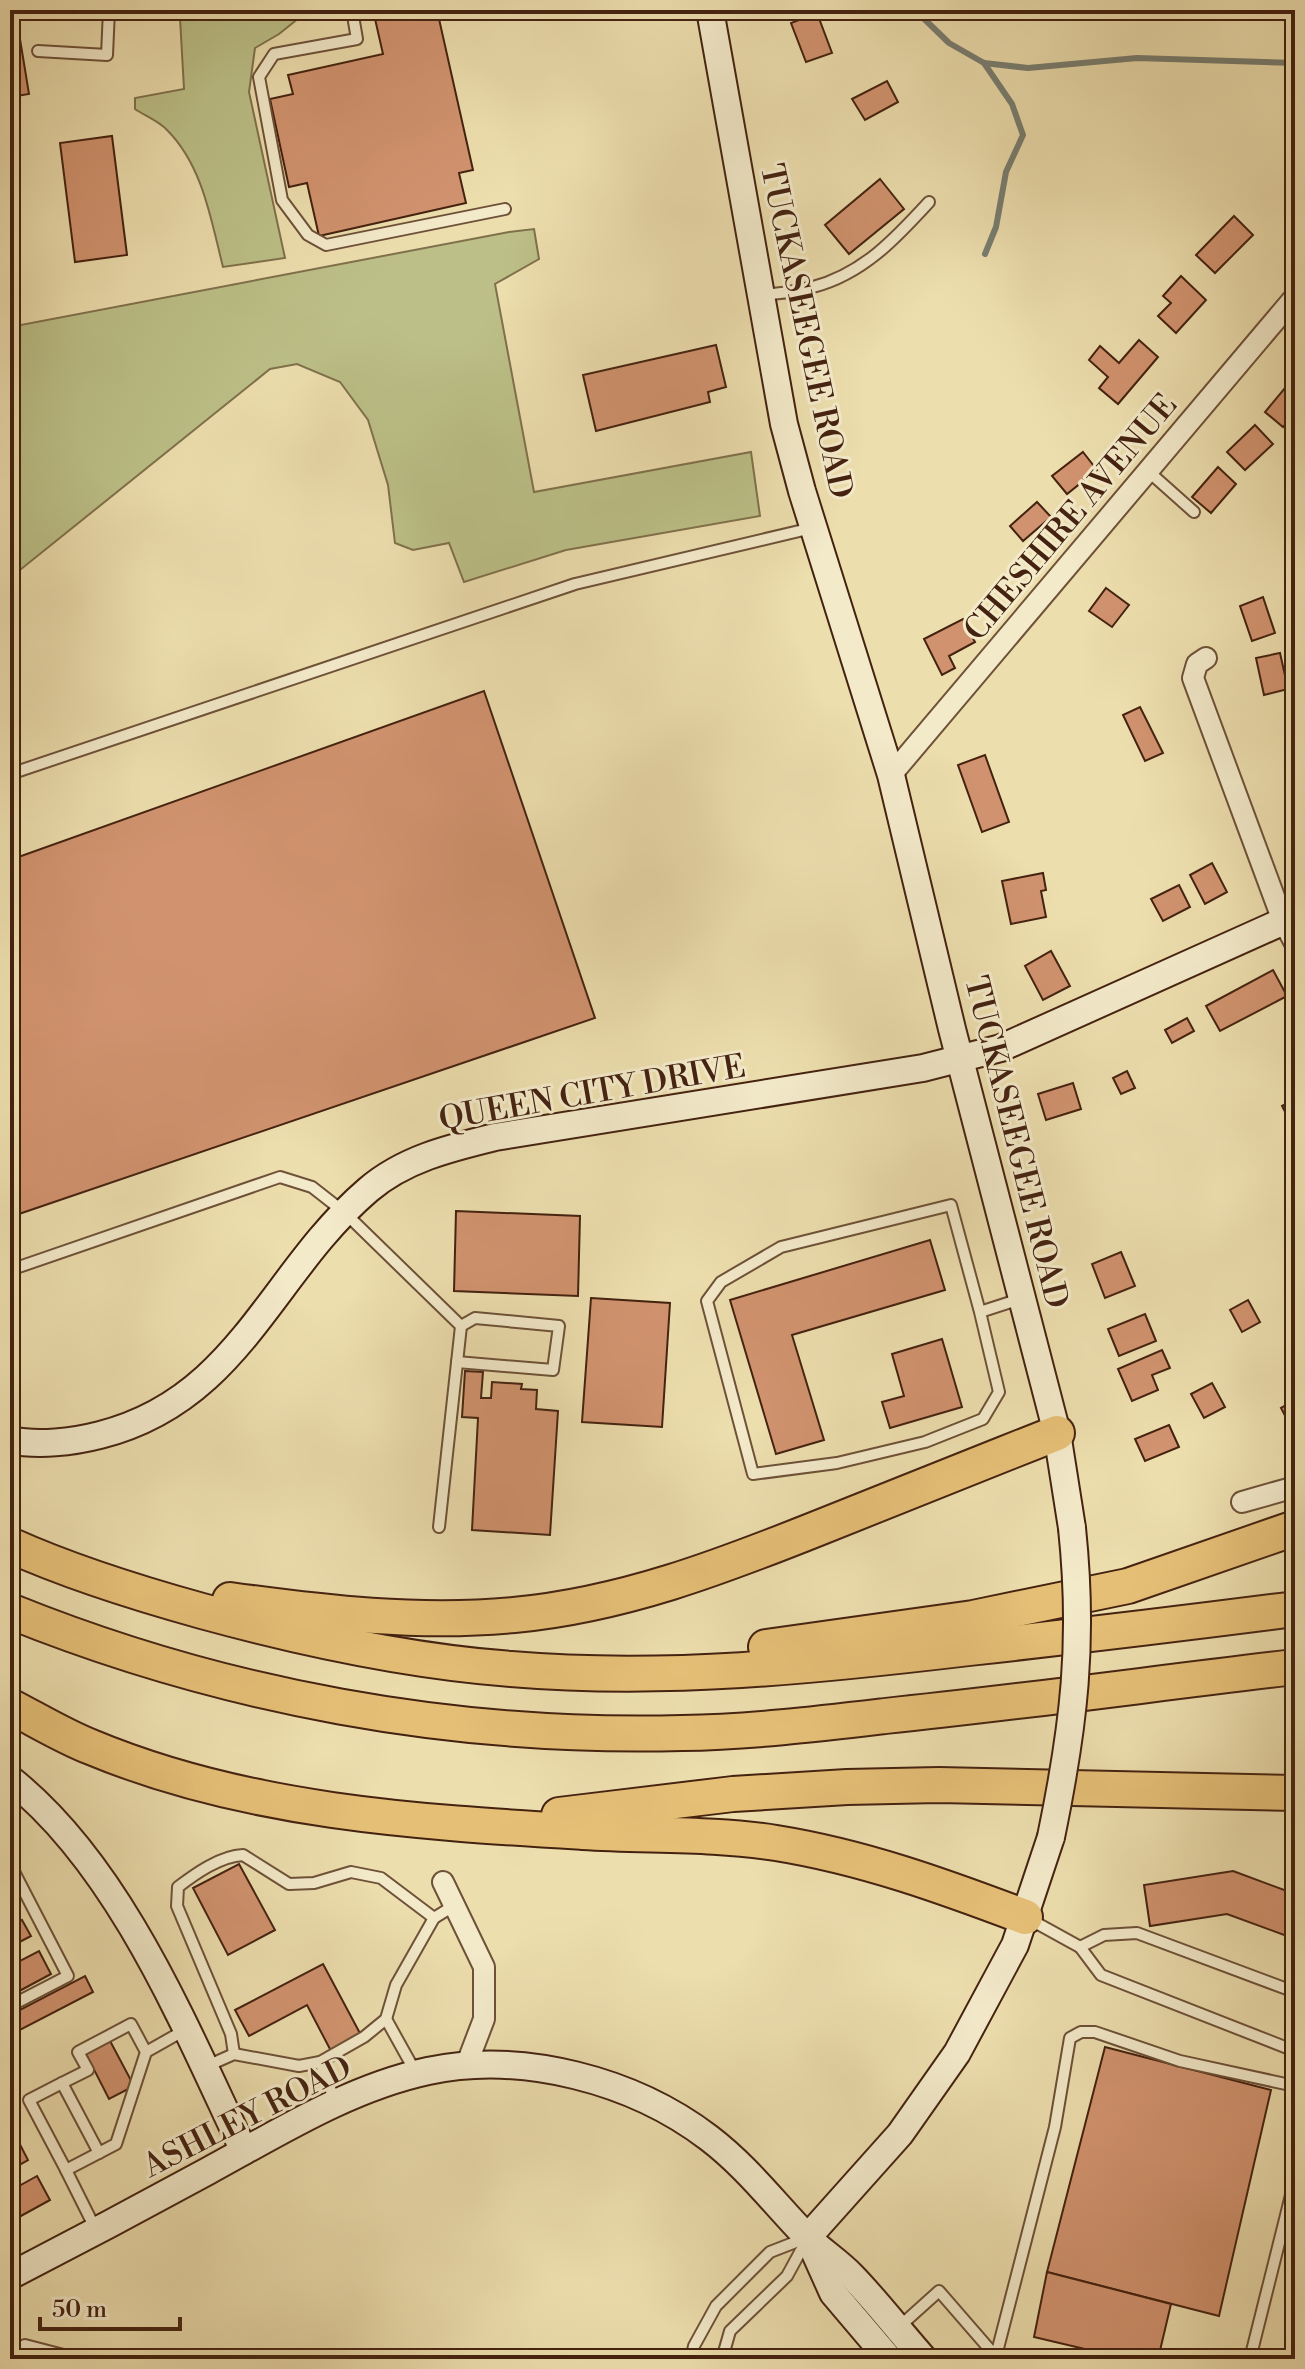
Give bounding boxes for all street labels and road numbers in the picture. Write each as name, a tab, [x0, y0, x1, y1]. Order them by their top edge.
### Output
street label: TUCKASEEGEE ROAD	[751, 160, 861, 502]
street label: CHESHIRE AVENUE	[956, 386, 1186, 649]
street label: TUCKASEEGEE ROAD	[955, 972, 1077, 1312]
street label: QUEEN CITY DRIVE	[436, 1046, 749, 1140]
street label: ASHLEY ROAD	[136, 2047, 359, 2187]

